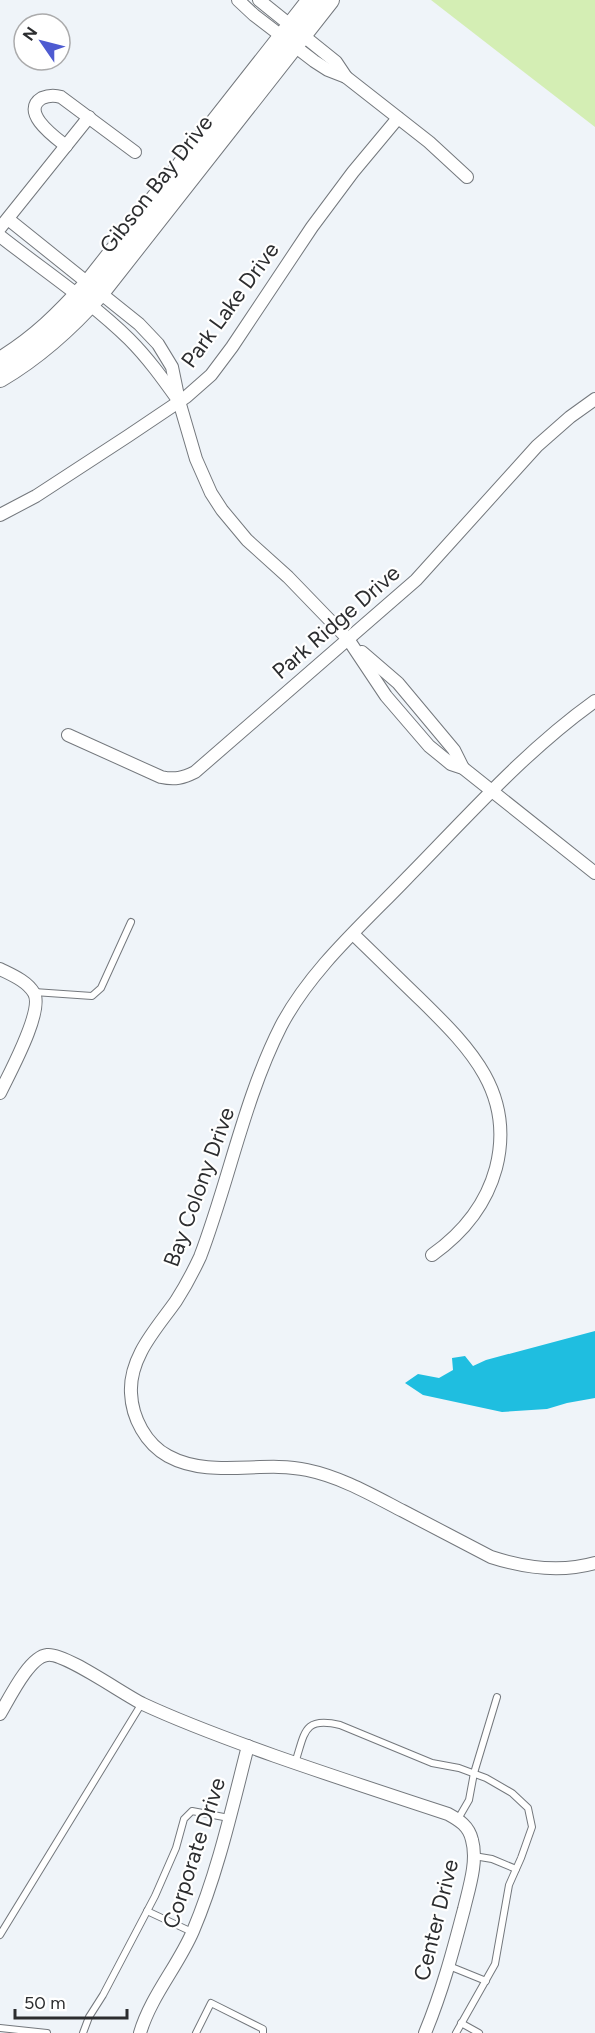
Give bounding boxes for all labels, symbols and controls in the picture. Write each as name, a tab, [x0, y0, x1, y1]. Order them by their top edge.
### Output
north arrow	[12, 12, 72, 72]
text: N	[19, 23, 41, 44]
street label: Gibson Bay Drive	[94, 110, 218, 258]
street label: Park Lake Drive	[175, 237, 285, 373]
street label: Park Ridge Drive	[267, 559, 405, 685]
street label: Bay Colony Drive	[158, 1104, 240, 1270]
street label: Corporate Drive	[157, 1774, 231, 1932]
street label: Center Drive	[408, 1856, 464, 1984]
scale bar	[15, 1982, 128, 2020]
text: 50 m	[24, 1992, 66, 2014]

